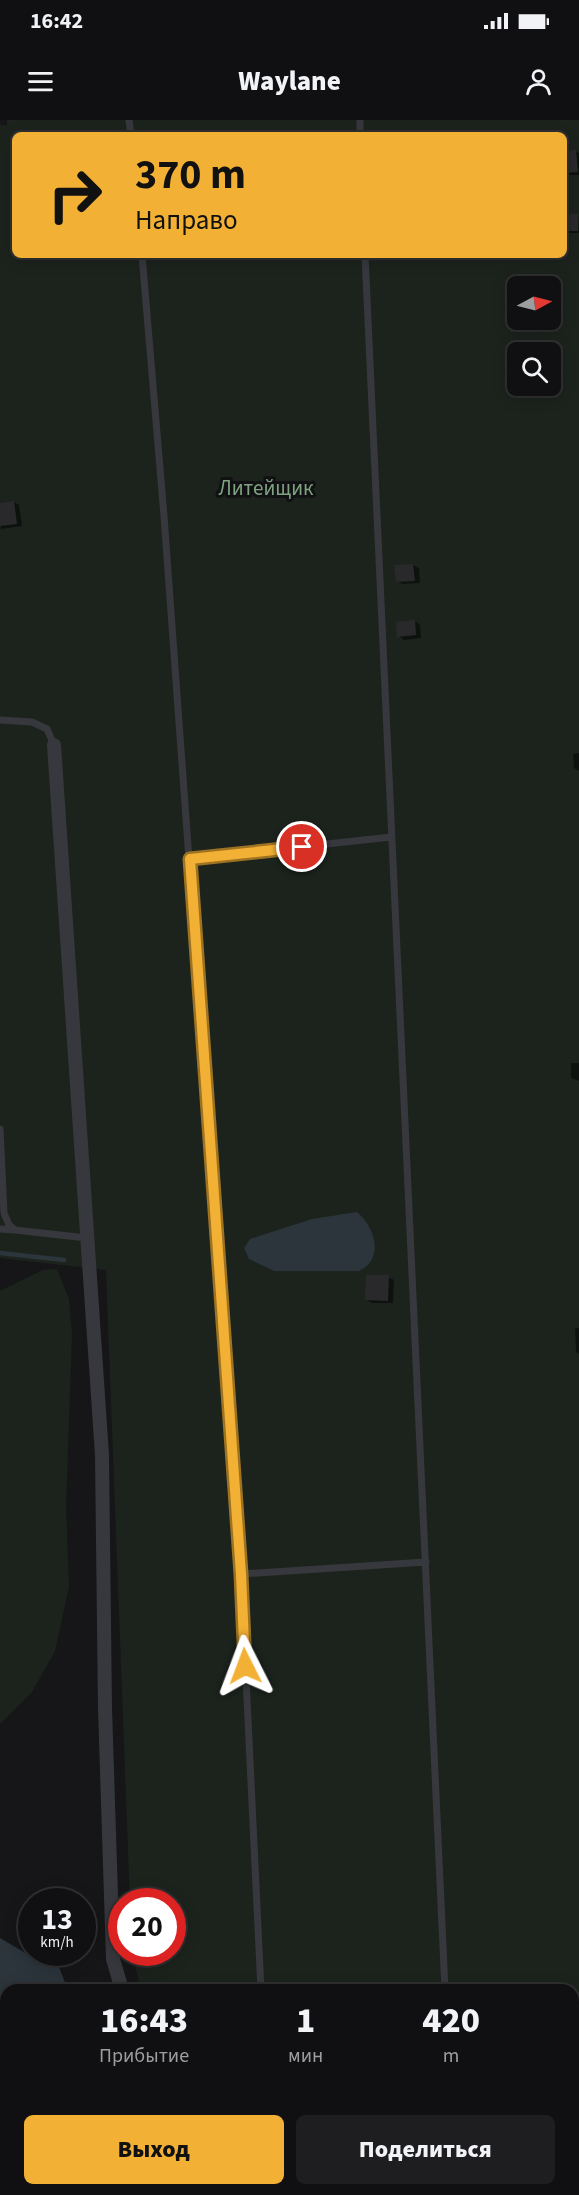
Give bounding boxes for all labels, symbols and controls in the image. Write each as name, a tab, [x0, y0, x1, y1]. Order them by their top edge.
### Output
text: 16:42	[30, 5, 83, 37]
text: Waylane	[238, 62, 341, 101]
icon: menu	[24, 65, 57, 98]
icon: person	[522, 65, 555, 98]
text: 370 m	[135, 145, 246, 205]
icon: right	[36, 156, 114, 234]
text: Направо	[135, 201, 238, 240]
north arrow	[507, 276, 561, 330]
map controls	[507, 276, 561, 396]
button: search	[507, 342, 561, 396]
park label: Литейщик	[219, 473, 314, 503]
pin	[276, 821, 327, 872]
icon: arrive	[285, 830, 318, 863]
position arrow	[213, 1634, 277, 1698]
speed limit sign: 20	[108, 1888, 186, 1966]
text: 13	[41, 1898, 73, 1941]
text: km/h	[40, 1932, 74, 1953]
text: 16:43	[100, 1995, 188, 2046]
text: 1	[296, 1995, 315, 2046]
text: 420	[422, 1995, 480, 2046]
text: Прибытие	[99, 2042, 189, 2070]
text: мин	[288, 2042, 323, 2070]
text: m	[443, 2042, 459, 2070]
button: Выход	[24, 2115, 284, 2184]
button: Поделиться	[296, 2115, 555, 2184]

